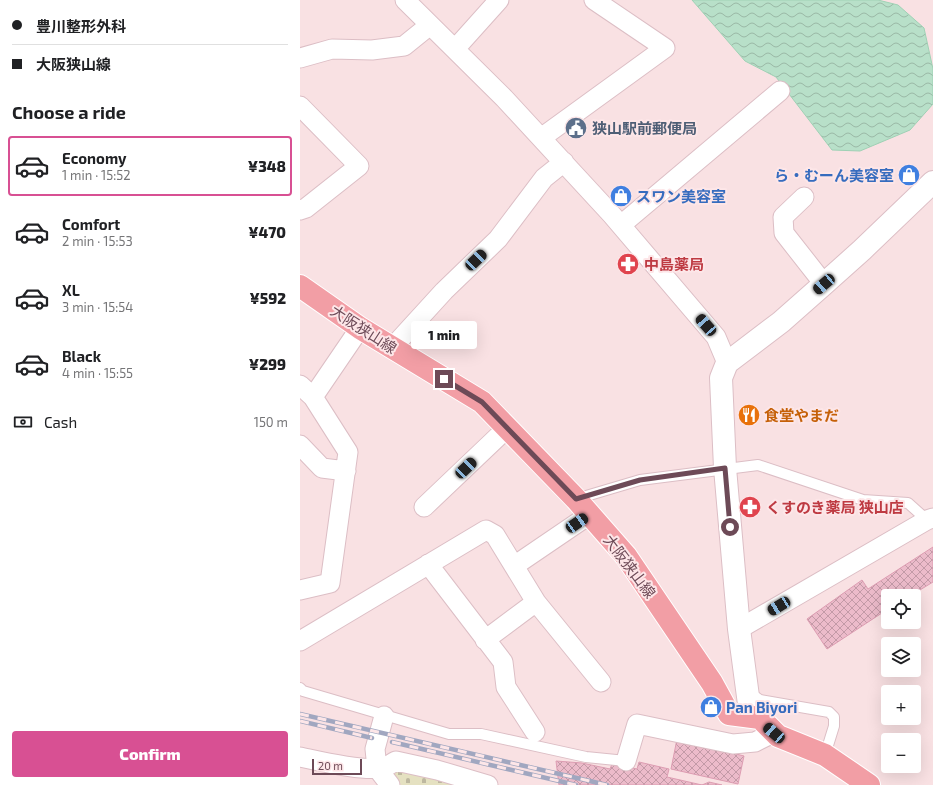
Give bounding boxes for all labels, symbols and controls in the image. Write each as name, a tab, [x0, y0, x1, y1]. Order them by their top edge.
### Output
text: 豊川整形外科	[36, 17, 126, 35]
text: 大阪狭山線	[36, 55, 111, 73]
text: Choose a ride	[12, 101, 126, 123]
public building icon: 狭山駅前郵便局	[563, 115, 589, 141]
place label: 狭山駅前郵便局	[592, 119, 697, 137]
icon: car	[14, 148, 50, 184]
text: Economy	[62, 149, 127, 167]
text: ¥348	[248, 157, 286, 175]
shop icon: ら・むーん美容室	[896, 162, 922, 188]
place label: ら・むーん美容室	[774, 166, 894, 184]
text: 1 min · 15:52	[62, 167, 131, 183]
shop icon: スワン美容室	[608, 183, 634, 209]
place label: スワン美容室	[636, 187, 726, 205]
icon: car	[14, 214, 50, 250]
text: Comfort	[62, 215, 120, 233]
text: ¥470	[248, 223, 286, 241]
text: 2 min · 15:53	[62, 233, 133, 249]
car	[463, 247, 489, 273]
pharmacy icon: 中島薬局	[615, 251, 641, 277]
place label: 中島薬局	[644, 255, 704, 273]
car	[811, 272, 837, 296]
icon: car	[14, 280, 50, 316]
text: XL	[62, 281, 80, 299]
text: ¥592	[249, 289, 286, 307]
text: 3 min · 15:54	[62, 299, 133, 315]
street label: 大阪狭山線	[328, 301, 400, 357]
car	[694, 312, 718, 338]
callout: 1 min	[411, 321, 477, 349]
text: 1 min	[428, 327, 460, 343]
icon: car	[14, 346, 50, 382]
text: Black	[62, 347, 101, 365]
text: ¥299	[249, 355, 286, 373]
text: 4 min · 15:55	[62, 365, 133, 381]
route end	[435, 370, 453, 388]
restaurant icon: 食堂やまだ	[736, 402, 762, 428]
place label: 食堂やまだ	[764, 406, 839, 424]
icon: cash	[12, 411, 34, 433]
text: Cash	[44, 413, 77, 431]
text: 150 m	[254, 414, 288, 430]
car	[453, 455, 479, 481]
pharmacy icon: くすのき薬局 狭山店	[737, 494, 763, 520]
place label: くすのき薬局 狭山店	[766, 498, 904, 516]
car	[564, 511, 590, 535]
route start	[721, 518, 739, 536]
street label: 大阪狭山線	[600, 531, 660, 601]
map controls	[881, 589, 921, 773]
button: locate	[881, 589, 921, 629]
car	[766, 595, 792, 617]
button: layers	[881, 637, 921, 677]
button: +	[881, 685, 921, 725]
shop icon: Pan Biyori	[698, 694, 724, 720]
place label: Pan Biyori	[726, 698, 798, 717]
car	[761, 721, 787, 745]
button: Confirm	[12, 731, 288, 777]
button: −	[881, 733, 921, 773]
scale bar	[312, 757, 362, 776]
text: 20 m	[318, 759, 343, 772]

